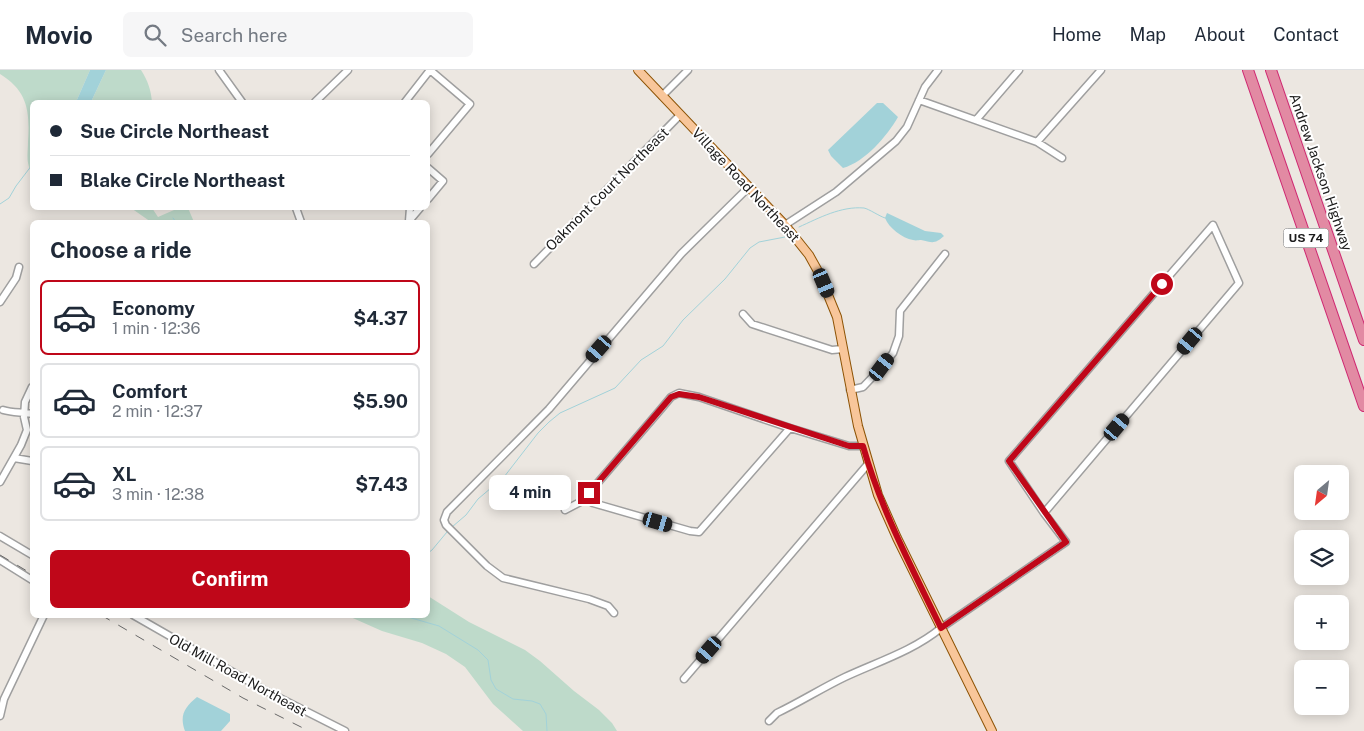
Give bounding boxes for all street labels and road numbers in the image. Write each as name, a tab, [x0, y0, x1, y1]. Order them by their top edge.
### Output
street label: Andrew Jackson Highway	[1287, 91, 1356, 253]
street label: Oakmont Court Northeast	[542, 124, 672, 254]
street label: Village Road Northeast	[689, 125, 803, 245]
road number: US 74	[1284, 228, 1328, 248]
street label: Old Mill Road Northeast	[166, 630, 310, 720]

